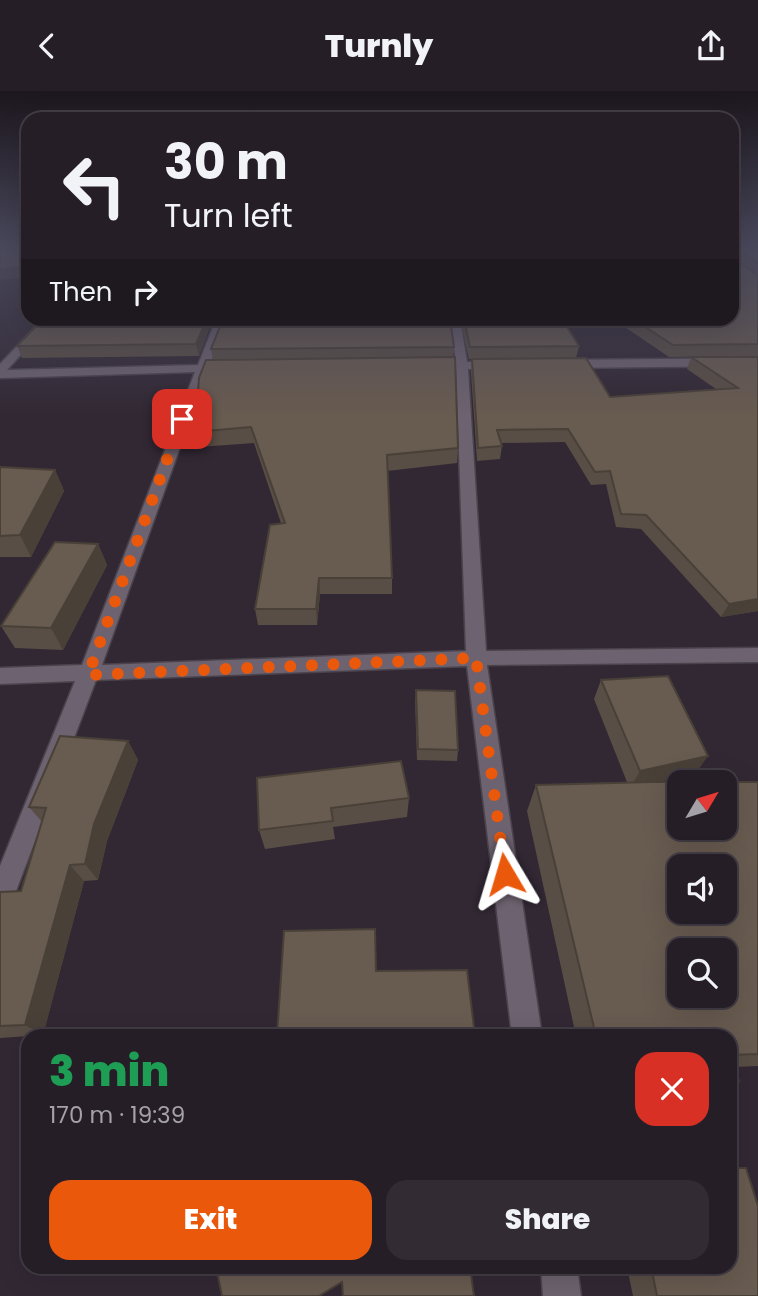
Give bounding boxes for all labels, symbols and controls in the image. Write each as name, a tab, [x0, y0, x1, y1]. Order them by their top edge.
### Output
text: Turnly	[325, 23, 433, 68]
icon: back	[28, 27, 66, 65]
icon: share	[692, 27, 730, 65]
text: 30 m	[164, 128, 288, 196]
icon: left	[49, 140, 140, 231]
text: Turn left	[164, 193, 293, 238]
icon: right	[126, 273, 164, 311]
text: Then	[49, 274, 112, 310]
pin	[152, 389, 212, 449]
icon: arrive	[163, 400, 201, 438]
north arrow	[667, 770, 737, 840]
map controls	[667, 770, 737, 1008]
position arrow	[468, 837, 542, 911]
button: sound	[667, 854, 737, 924]
button: search	[667, 938, 737, 1008]
text: 3 min	[49, 1042, 169, 1101]
button: close	[635, 1052, 709, 1126]
text: 170 m · 19:39	[49, 1099, 185, 1131]
button: Exit	[49, 1180, 372, 1260]
button: Share	[386, 1180, 709, 1260]

